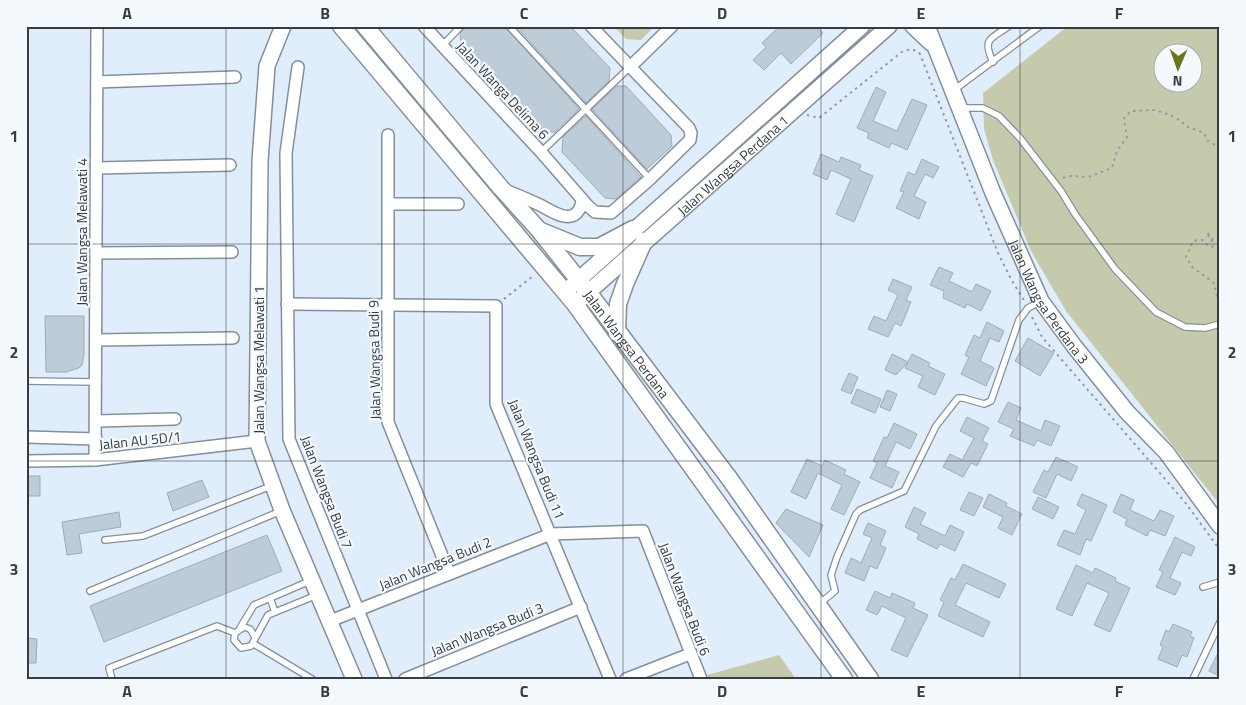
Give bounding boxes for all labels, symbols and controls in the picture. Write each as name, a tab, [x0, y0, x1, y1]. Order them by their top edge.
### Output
text: A	[122, 1, 132, 25]
text: B	[320, 1, 330, 25]
text: C	[520, 1, 529, 25]
text: D	[717, 1, 727, 25]
text: E	[917, 1, 926, 25]
text: F	[1115, 1, 1124, 25]
street label: Jalan Wanga Delima 6	[452, 36, 554, 144]
north arrow	[1154, 42, 1204, 92]
text: N	[1172, 71, 1183, 92]
street label: Jalan Wangsa Perdana 1	[672, 110, 793, 220]
text: 1	[10, 124, 18, 148]
text: 1	[1228, 124, 1236, 148]
street label: Jalan Wangsa Melawati 4	[71, 158, 92, 306]
street label: Jalan Wangsa Perdana 3	[1004, 236, 1094, 368]
street label: Jalan Wangsa Perdana	[579, 285, 675, 402]
street label: Jalan Wangsa Melawati 1	[248, 286, 269, 434]
street label: Jalan Wangsa Budi 9	[362, 300, 386, 420]
text: 2	[10, 340, 18, 364]
text: 2	[1228, 340, 1236, 364]
street label: Jalan Wangsa Budi 11	[503, 396, 571, 522]
street label: Jalan AU 5D/1	[98, 425, 182, 455]
street label: Jalan Wangsa Budi 7	[296, 432, 358, 552]
street label: Jalan Wangsa Budi 2	[375, 531, 495, 595]
street label: Jalan Wangsa Budi 6	[654, 539, 716, 659]
text: 3	[10, 557, 18, 581]
text: 3	[1228, 557, 1236, 581]
street label: Jalan Wangsa Budi 3	[427, 597, 547, 661]
text: A	[122, 679, 132, 703]
text: B	[320, 679, 330, 703]
text: C	[520, 679, 529, 703]
text: D	[717, 679, 727, 703]
text: E	[917, 679, 926, 703]
text: F	[1115, 679, 1124, 703]

